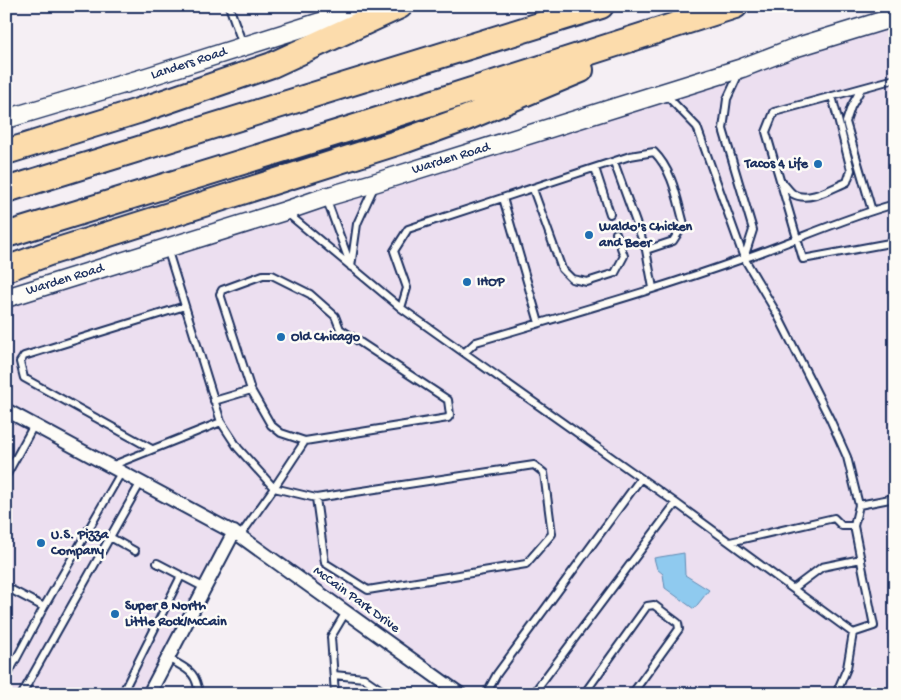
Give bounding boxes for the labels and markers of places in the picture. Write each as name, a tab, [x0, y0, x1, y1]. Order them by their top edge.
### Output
place label: Tacos 4 Life	[744, 156, 809, 173]
marker: Tacos 4 Life	[812, 158, 824, 170]
place label: Waldo's Chicken and Beer	[598, 219, 693, 252]
marker: Waldo's Chicken and Beer	[583, 229, 595, 241]
place label: IHOP	[477, 274, 506, 291]
marker: IHOP	[461, 276, 473, 288]
place label: Old Chicago	[291, 329, 361, 346]
marker: Old Chicago	[275, 331, 287, 343]
place label: U.S. Pizza Company	[50, 527, 110, 560]
marker: U.S. Pizza Company	[35, 537, 47, 549]
place label: Super 8 North Little Rock/McCain	[125, 598, 227, 631]
marker: Super 8 North Little Rock/McCain	[109, 608, 121, 620]

